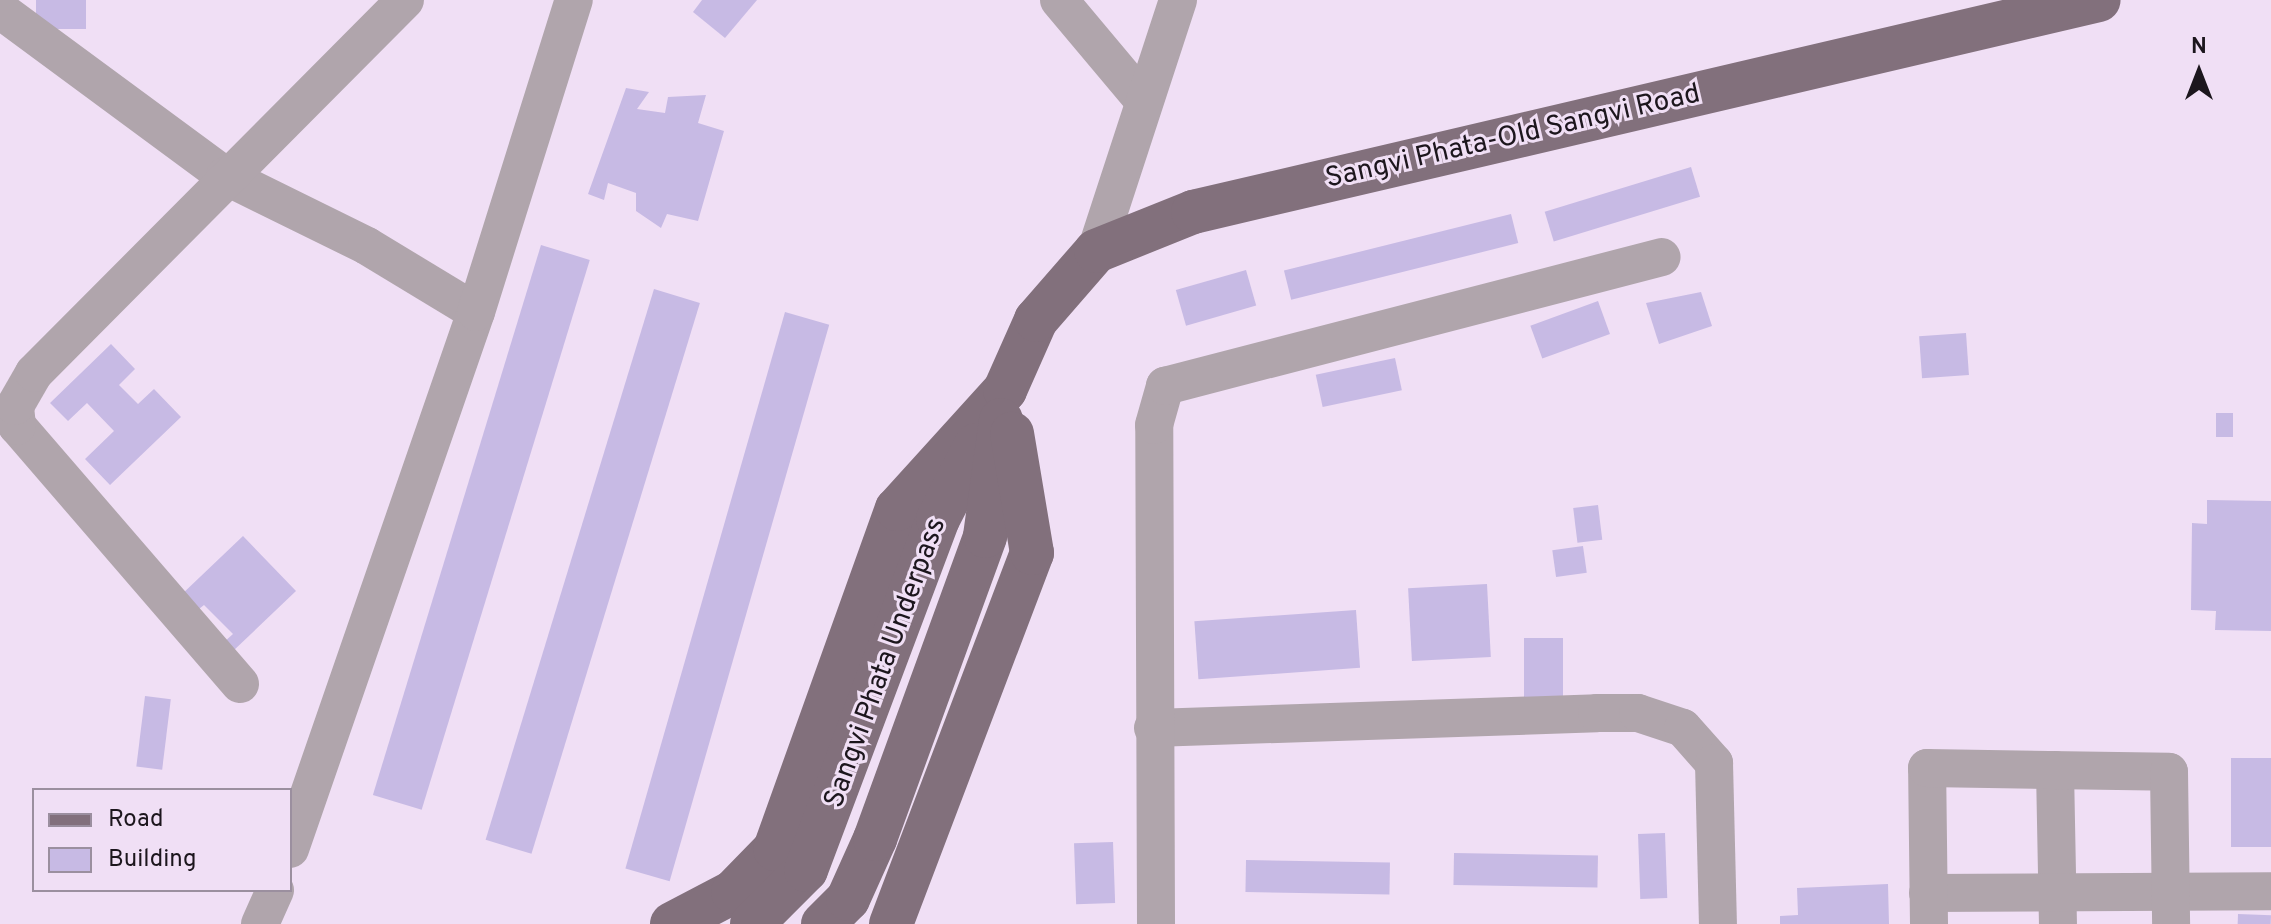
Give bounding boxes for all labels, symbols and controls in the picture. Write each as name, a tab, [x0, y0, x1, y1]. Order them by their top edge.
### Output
north arrow	[2159, 32, 2239, 112]
text: N	[2191, 34, 2207, 61]
street label: Sangvi Phata-Old Sangvi Road	[1323, 78, 1703, 196]
street label: Sangvi Phata Underpass	[818, 513, 954, 813]
legend	[32, 788, 292, 892]
text: Road	[108, 805, 164, 835]
text: Building	[108, 845, 197, 875]

